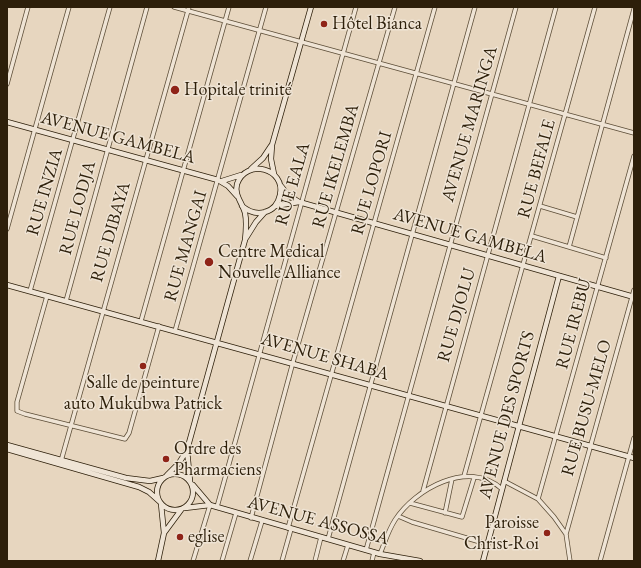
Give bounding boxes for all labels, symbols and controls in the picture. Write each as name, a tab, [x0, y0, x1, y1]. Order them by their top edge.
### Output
place label: Hôtel Bianca	[332, 13, 422, 35]
marker: Hôtel Bianca	[319, 19, 329, 29]
street label: AVENUE MARINGA	[437, 44, 503, 204]
place label: Hopitale trinité	[184, 79, 292, 101]
marker: Hopitale trinité	[169, 84, 181, 96]
street label: RUE IKELEMBA	[308, 101, 364, 231]
street label: AVENUE GAMBELA	[38, 107, 198, 169]
street label: RUE BEFALE	[513, 117, 561, 221]
street label: RUE LOPORI	[347, 129, 397, 237]
street label: RUE EALA	[271, 140, 315, 228]
street label: RUE INZIA	[22, 146, 68, 238]
street label: RUE LODJA	[55, 159, 101, 257]
street label: RUE DIBAYA	[86, 179, 136, 285]
street label: RUE MANGAI	[160, 188, 212, 304]
street label: AVENUE GAMBELA	[391, 204, 549, 268]
place label: Centre Medical Nouvelle Alliance	[218, 241, 341, 284]
marker: Centre Medical Nouvelle Alliance	[203, 256, 215, 268]
street label: RUE DJOLU	[433, 265, 481, 365]
street label: RUE IREBU	[552, 276, 596, 372]
street label: AVENUE SHABA	[259, 328, 391, 386]
street label: AVENUE DES SPORTS	[474, 329, 540, 501]
street label: RUE BUSU-MELO	[557, 337, 617, 479]
marker: Salle de peinture auto Mukubwa Patrick	[138, 361, 148, 371]
place label: Salle de peinture auto Mukubwa Patrick	[64, 372, 222, 414]
place label: Ordre des Pharmaciens	[174, 438, 262, 480]
marker: Ordre des Pharmaciens	[161, 454, 171, 464]
street label: AVENUE ASSOSSA	[245, 492, 391, 550]
place label: Paroisse Christ-Roi	[464, 512, 539, 554]
place label: eglise	[188, 526, 224, 548]
marker: Paroisse Christ-Roi	[542, 528, 552, 538]
marker: eglise	[175, 532, 185, 542]

